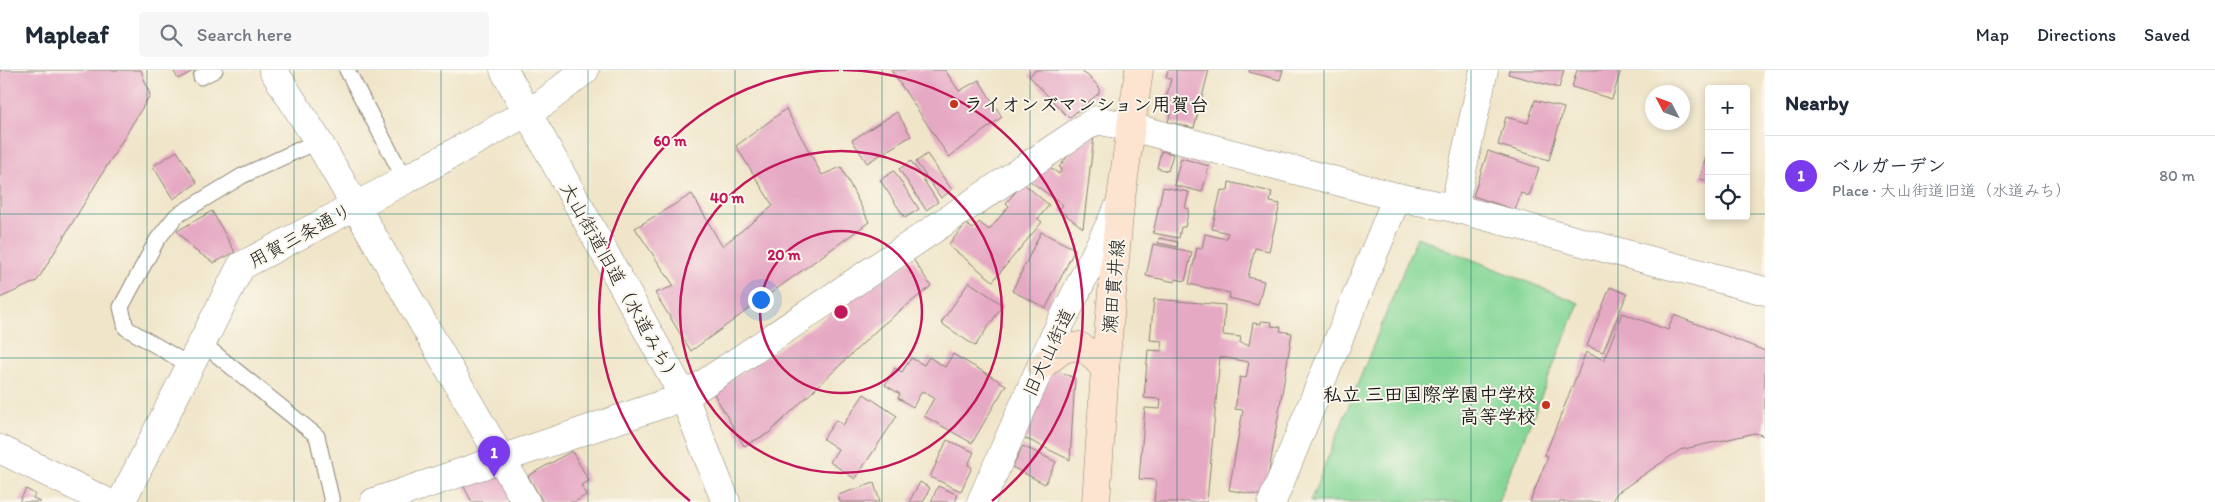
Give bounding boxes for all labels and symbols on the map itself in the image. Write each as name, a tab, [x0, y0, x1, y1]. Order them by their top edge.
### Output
north arrow	[1645, 85, 1690, 130]
place label: ライオンズマンション用賀台	[964, 93, 1209, 116]
marker: ライオンズマンション用賀台	[948, 98, 960, 110]
text: 60 m	[653, 132, 687, 150]
street label: 大山街道旧道（水道みち）	[555, 178, 686, 388]
text: 40 m	[710, 189, 745, 207]
street label: 用賀三条通り	[245, 199, 356, 272]
street label: 瀬田貫井線	[1098, 238, 1129, 334]
text: 20 m	[767, 246, 801, 264]
your location	[748, 287, 774, 313]
centre of rings	[832, 303, 850, 321]
street label: 旧大山街道	[1018, 304, 1079, 400]
place label: 私立 三田国際学園中学校 高等学校	[1323, 383, 1536, 428]
marker: 私立 三田国際学園中学校 高等学校	[1540, 399, 1552, 411]
pin: 1	[478, 436, 510, 477]

